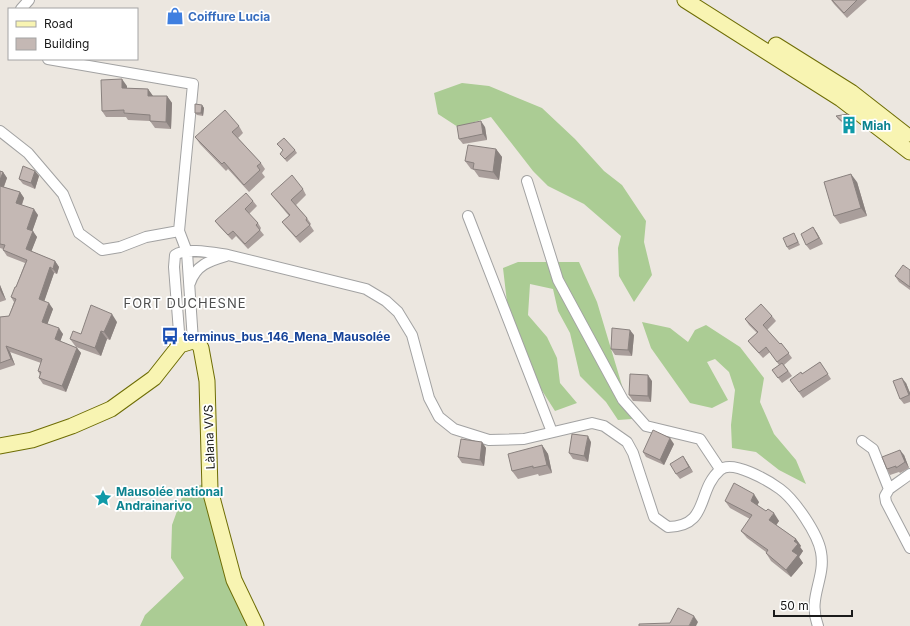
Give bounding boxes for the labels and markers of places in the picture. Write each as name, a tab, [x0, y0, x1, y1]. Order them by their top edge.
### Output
shop icon: Coiffure Lucia	[165, 6, 185, 26]
place label: Coiffure Lucia	[188, 9, 270, 24]
building icon: Miah	[839, 115, 859, 135]
place label: Miah	[862, 118, 891, 133]
bus stop icon: terminus_bus_146_Mena_Mausolée	[160, 326, 180, 346]
place label: terminus_bus_146_Mena_Mausolée	[183, 329, 390, 344]
place label: Mausolée national Andrainarivo	[116, 484, 223, 513]
place icon: Mausolée national Andrainarivo	[93, 488, 113, 508]

